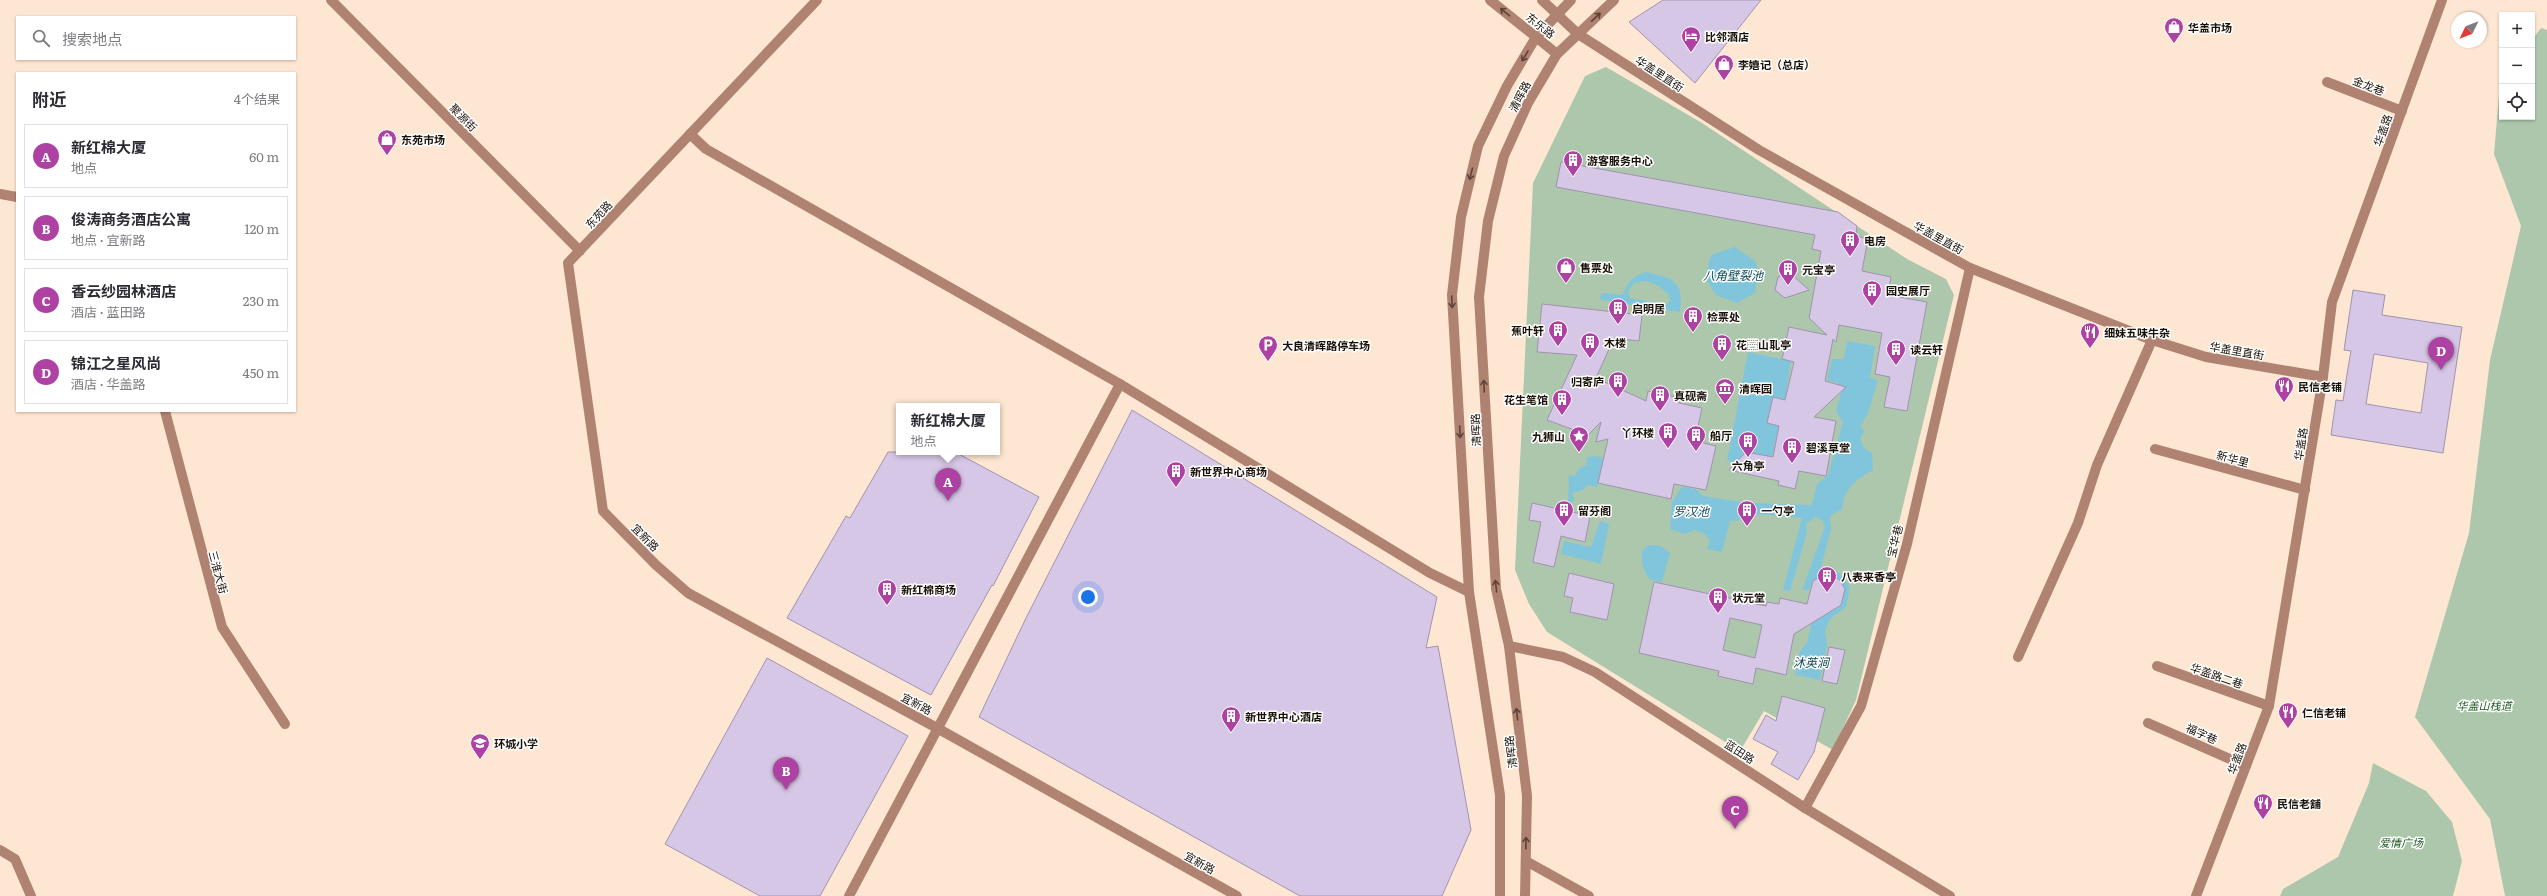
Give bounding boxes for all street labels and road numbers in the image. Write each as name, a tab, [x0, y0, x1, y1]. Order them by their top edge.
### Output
street label: 东乐路	[1523, 8, 1559, 42]
street label: 华盖里直街	[1633, 51, 1687, 95]
street label: 金龙巷	[2351, 72, 2387, 98]
street label: 清晖路	[1504, 78, 1534, 114]
street label: 聚源街	[447, 100, 481, 134]
street label: 华盖路	[2369, 112, 2395, 148]
street label: 东苑路	[581, 196, 615, 232]
street label: 华盖里直街	[1911, 217, 1967, 257]
street label: 华盖里直街	[2209, 337, 2265, 363]
street label: 清晖路	[1466, 413, 1484, 447]
street label: 华盖路	[2290, 426, 2310, 462]
street label: 新华里	[2215, 446, 2251, 470]
street label: 宜新路	[629, 520, 663, 554]
street label: 宝华巷	[1882, 523, 1906, 559]
street label: 三淮大街	[206, 549, 232, 595]
street label: 华盖路二巷	[2188, 658, 2246, 692]
street label: 宜新路	[899, 688, 935, 718]
street label: 福字巷	[2184, 719, 2220, 747]
street label: 清晖路	[1500, 735, 1520, 769]
street label: 蓝田路	[1722, 735, 1758, 767]
street label: 华盖路	[2223, 740, 2249, 776]
street label: 宜新路	[1182, 847, 1218, 877]

